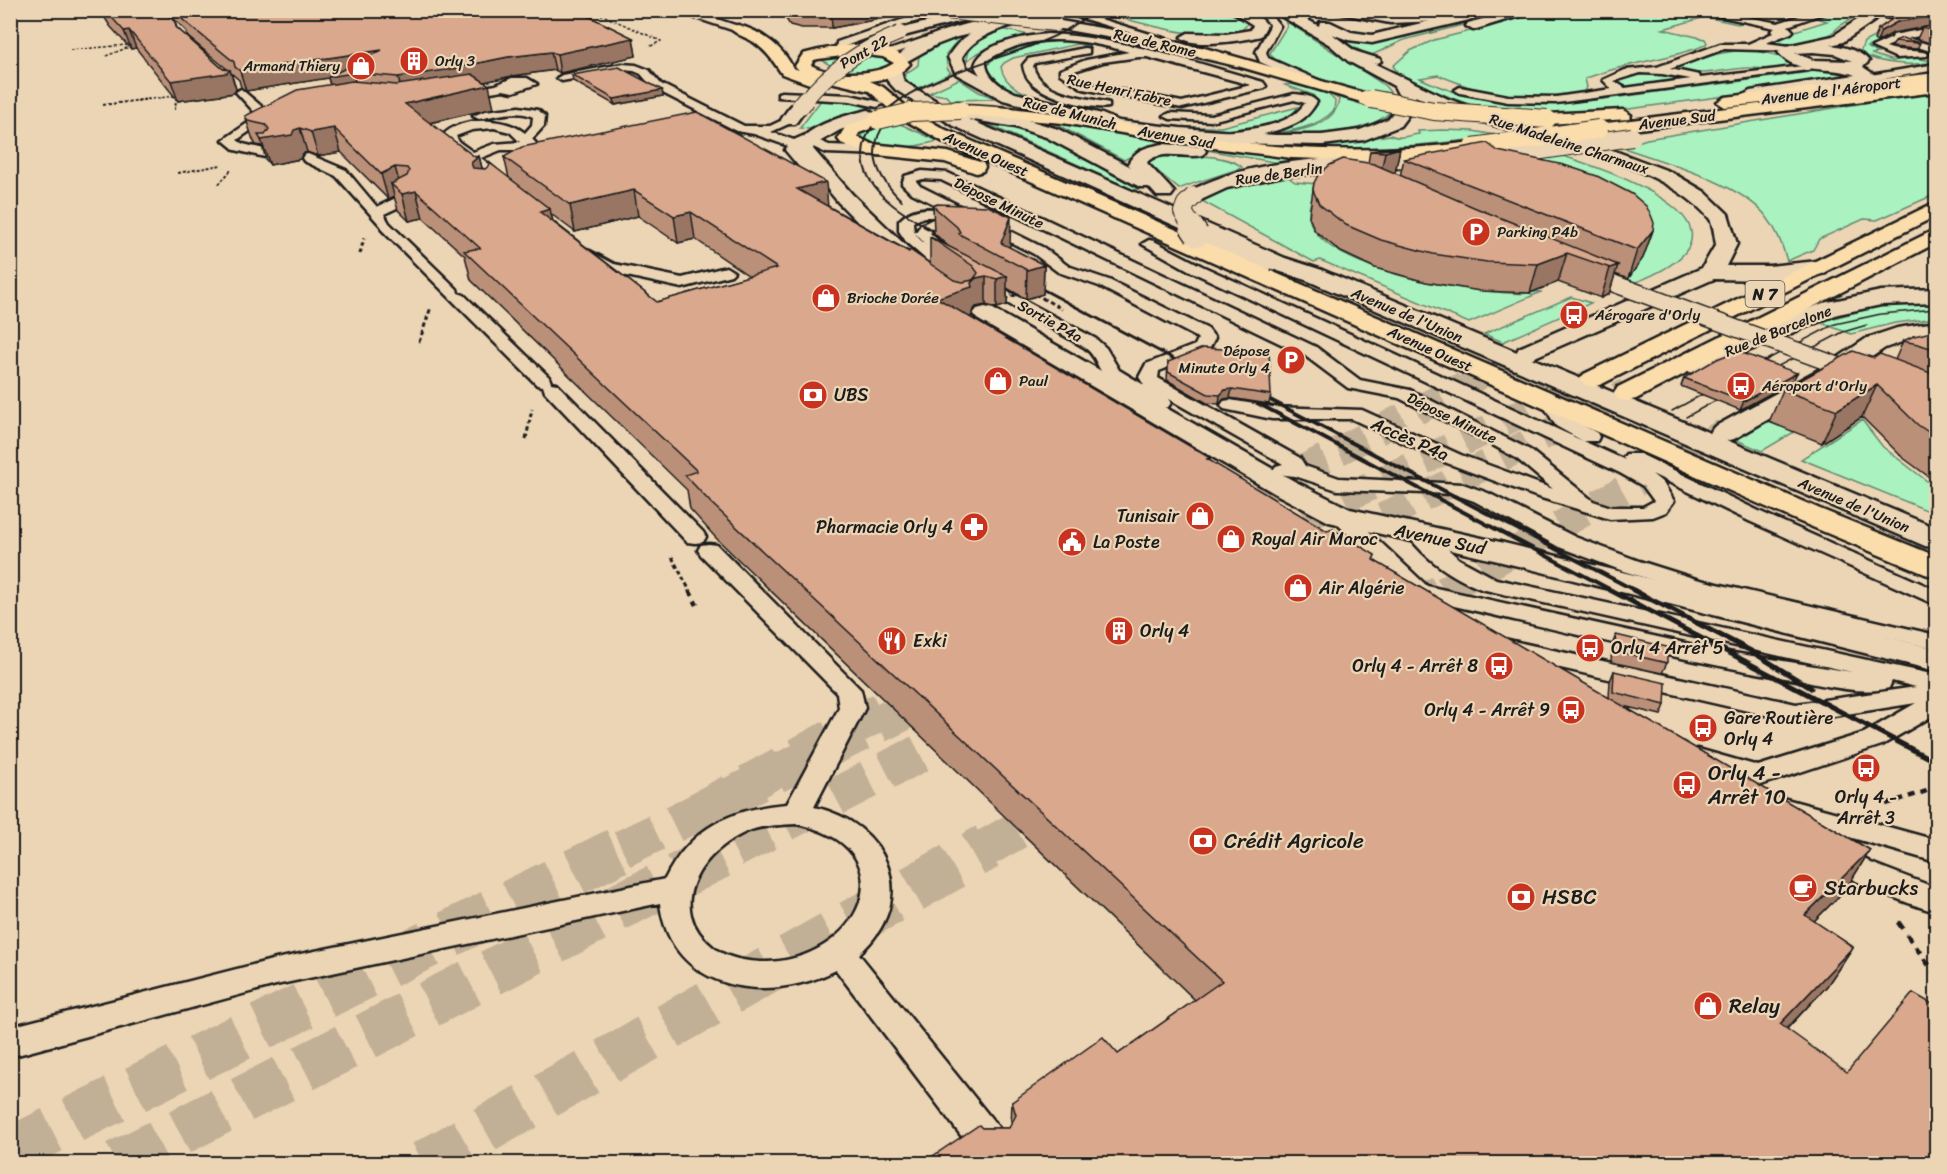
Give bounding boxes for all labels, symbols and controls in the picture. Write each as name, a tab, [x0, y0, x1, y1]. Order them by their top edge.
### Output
street label: Rue de Rome	[1111, 21, 1199, 65]
street label: Pont 22	[835, 28, 894, 76]
building icon: Orly 3	[398, 45, 430, 77]
place label: Orly 3	[435, 48, 475, 74]
shop icon: Armand Thiery	[345, 50, 377, 82]
place label: Armand Thiery	[243, 53, 340, 79]
street label: Rue Henri Fabre	[1064, 66, 1174, 114]
street label: Avenue de l'Aéroport	[1759, 69, 1903, 113]
street label: Rue de Munich	[1020, 89, 1120, 137]
street label: Avenue Sud	[1636, 102, 1718, 138]
street label: Rue Madeleine Charmaux	[1486, 106, 1652, 182]
street label: Avenue Sud	[1135, 117, 1217, 157]
street label: Avenue Ouest	[938, 123, 1033, 185]
street label: Rue de Berlin	[1234, 155, 1324, 193]
street label: Dépose Minute	[949, 170, 1049, 236]
parking icon: Parking P4b	[1460, 216, 1492, 248]
place label: Parking P4b	[1497, 219, 1578, 245]
street label: Avenue de l'Union	[1346, 279, 1467, 350]
road number: N 7	[1746, 281, 1784, 307]
shop icon: Brioche Dorée	[810, 282, 842, 314]
place label: Brioche Dorée	[847, 285, 939, 311]
street label: Sortie P4a	[1013, 292, 1088, 350]
street label: Rue de Barcelone	[1720, 298, 1836, 364]
bus stop icon: Aérogare d'Orly	[1558, 299, 1590, 331]
place label: Aérogare d'Orly	[1594, 302, 1700, 328]
street label: Avenue Ouest	[1382, 318, 1477, 380]
place label: Dépose Minute Orly 4	[1179, 338, 1270, 381]
parking icon: Dépose Minute Orly 4	[1275, 344, 1307, 376]
shop icon: Paul	[982, 365, 1014, 397]
place label: Paul	[1019, 368, 1049, 394]
bus stop icon: Aéroport d'Orly	[1725, 370, 1757, 402]
place label: Aéroport d'Orly	[1761, 373, 1867, 399]
bank icon: UBS	[797, 379, 829, 411]
place label: UBS	[834, 379, 869, 411]
street label: Dépose Minute	[1402, 385, 1502, 451]
street label: Accès P4a	[1365, 407, 1454, 470]
street label: Avenue de l'Union	[1793, 469, 1914, 540]
place label: Tunisair	[1117, 500, 1181, 532]
shop icon: Tunisair	[1184, 500, 1216, 532]
place label: Pharmacie Orly 4	[816, 511, 953, 543]
pharmacy icon: Pharmacie Orly 4	[958, 511, 990, 543]
street label: Avenue Sud	[1390, 514, 1490, 565]
shop icon: Royal Air Maroc	[1215, 523, 1247, 555]
place label: Royal Air Maroc	[1252, 523, 1378, 555]
public building icon: La Poste	[1056, 526, 1088, 558]
place label: La Poste	[1093, 526, 1160, 558]
shop icon: Air Algérie	[1282, 572, 1314, 604]
place label: Air Algérie	[1318, 572, 1405, 604]
building icon: Orly 4	[1103, 615, 1135, 647]
place label: Orly 4	[1140, 615, 1189, 647]
restaurant icon: Exki	[876, 625, 908, 657]
place label: Exki	[913, 625, 948, 657]
bus stop icon: Orly 4 Arrêt 5	[1574, 632, 1606, 664]
place label: Orly 4 Arrêt 5	[1611, 632, 1724, 664]
place label: Orly 4 - Arrêt 8	[1352, 650, 1478, 682]
bus stop icon: Orly 4 - Arrêt 8	[1483, 650, 1515, 682]
place label: Orly 4 - Arrêt 9	[1424, 694, 1550, 726]
bus stop icon: Orly 4 - Arrêt 9	[1555, 694, 1587, 726]
place label: Gare Routière Orly 4	[1724, 702, 1834, 755]
bus stop icon: Gare Routière Orly 4	[1687, 712, 1719, 744]
bus stop icon: Orly 4 - Arrêt 3	[1850, 752, 1882, 784]
place label: Orly 4 - Arrêt 10	[1707, 754, 1786, 816]
bus stop icon: Orly 4 - Arrêt 10	[1671, 769, 1703, 801]
place label: Orly 4 - Arrêt 3	[1835, 781, 1897, 834]
place label: Crédit Agricole	[1224, 822, 1364, 860]
bank icon: Crédit Agricole	[1187, 825, 1219, 857]
place label: Starbucks	[1824, 869, 1919, 907]
cafe icon: Starbucks	[1787, 872, 1819, 904]
place label: HSBC	[1542, 878, 1597, 916]
bank icon: HSBC	[1505, 881, 1537, 913]
place label: Relay	[1729, 987, 1780, 1025]
shop icon: Relay	[1692, 990, 1724, 1022]

